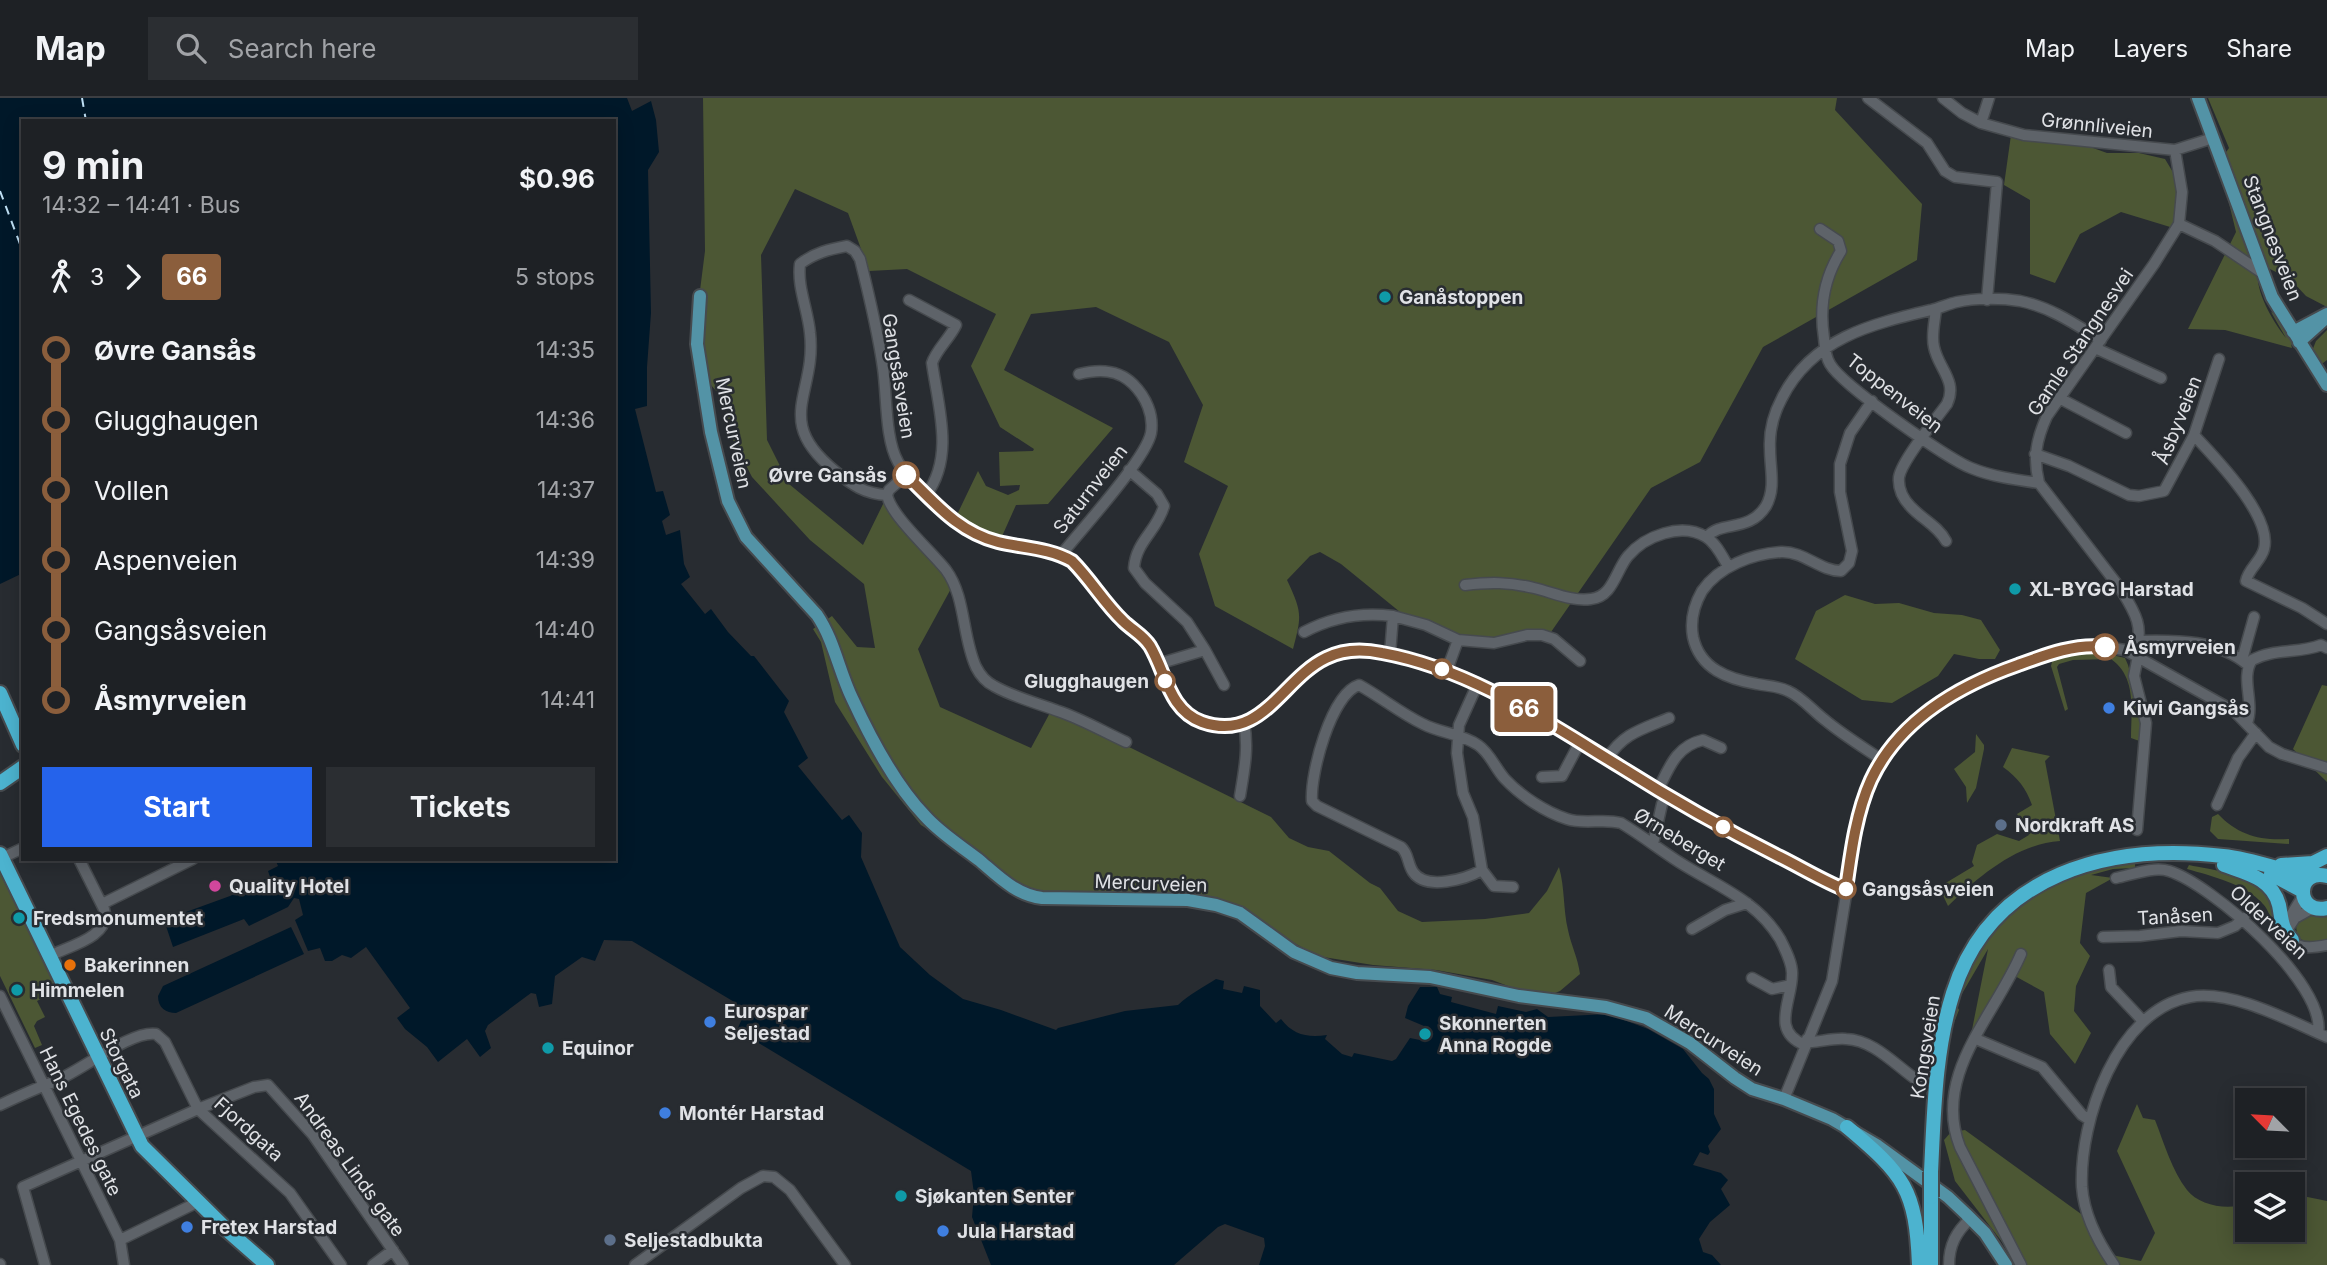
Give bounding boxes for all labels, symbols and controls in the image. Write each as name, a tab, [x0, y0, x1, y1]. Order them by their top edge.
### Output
search box	[148, 17, 638, 80]
text: Map	[35, 28, 106, 68]
icon: search	[172, 29, 210, 67]
text: Search here	[228, 33, 376, 64]
text: Map	[2025, 34, 2075, 63]
text: Layers	[2113, 34, 2188, 63]
text: Share	[2226, 34, 2292, 63]
street label: Grønnliveien	[2040, 108, 2154, 143]
text: 9 min	[42, 142, 144, 188]
text: $0.96	[519, 163, 595, 194]
street label: Stangnesveien	[2238, 172, 2307, 304]
text: 14:32 – 14:41 · Bus	[42, 191, 240, 219]
icon: walk	[42, 258, 80, 296]
icon: forward	[114, 258, 152, 296]
text: 66	[176, 262, 207, 291]
text: 3	[90, 263, 104, 291]
text: 5 stops	[515, 263, 595, 291]
street label: Gamle Stangnesvei	[2023, 264, 2138, 420]
place label: Ganåstoppen	[1399, 286, 1523, 309]
marker: Ganåstoppen	[1377, 289, 1393, 305]
street label: Gangsåsveien	[877, 312, 920, 440]
text: Øvre Gansås	[94, 335, 256, 366]
text: 14:35	[536, 336, 595, 364]
street label: Toppenveien	[1842, 349, 1947, 438]
street label: Åsbyveien	[2148, 372, 2207, 468]
street label: Mercurveien	[711, 375, 756, 491]
text: Glugghaugen	[94, 405, 259, 436]
text: 14:36	[536, 406, 595, 434]
street label: Saturnveien	[1048, 440, 1132, 539]
marker: Øvre Gansås	[893, 462, 919, 488]
place label: Øvre Gansås	[768, 464, 887, 487]
text: Vollen	[94, 475, 169, 506]
text: 14:37	[537, 476, 595, 504]
text: Aspenveien	[94, 545, 238, 576]
text: 14:39	[536, 546, 595, 574]
place label: XL-BYGG Harstad	[2029, 578, 2194, 601]
marker: XL-BYGG Harstad	[2007, 581, 2023, 597]
text: Gangsåsveien	[94, 615, 267, 646]
text: 14:40	[535, 616, 595, 644]
marker: Åsmyrveien	[2092, 634, 2118, 660]
place label: Åsmyrveien	[2124, 635, 2236, 659]
unlabelled marker	[1432, 659, 1452, 679]
place label: Glugghaugen	[1024, 670, 1149, 693]
marker: Glugghaugen	[1155, 671, 1175, 691]
text: Åsmyrveien	[94, 685, 247, 716]
text: 14:41	[540, 686, 595, 714]
line badge: 66	[1492, 686, 1556, 732]
text: 66	[1508, 694, 1540, 723]
place label: Kiwi Gangsås	[2123, 697, 2249, 720]
marker: Kiwi Gangsås	[2101, 700, 2117, 716]
button: Start	[42, 767, 312, 847]
button: Tickets	[326, 767, 595, 847]
street label: Ørneberget	[1630, 803, 1730, 876]
place label: Nordkraft AS	[2015, 814, 2135, 837]
unlabelled marker	[1713, 817, 1733, 837]
marker: Nordkraft AS	[1993, 817, 2009, 833]
street label: Mercurveien	[1094, 870, 1208, 897]
place label: Quality Hotel	[229, 875, 349, 898]
marker: Quality Hotel	[207, 878, 223, 894]
place label: Gangsåsveien	[1862, 878, 1994, 901]
marker: Gangsåsveien	[1836, 879, 1856, 899]
street label: Olderveien	[2225, 881, 2312, 964]
street label: Tanåsen	[2137, 903, 2213, 930]
place label: Fredsmonumentet	[33, 907, 203, 930]
marker: Fredsmonumentet	[11, 910, 27, 926]
place label: Bakerinnen	[84, 954, 189, 977]
marker: Bakerinnen	[62, 957, 78, 973]
place label: Himmelen	[31, 979, 125, 1002]
marker: Himmelen	[9, 982, 25, 998]
street label: Kongsveien	[1906, 994, 1945, 1101]
place label: Eurospar Seljestad	[724, 1000, 810, 1045]
street label: Mercurveien	[1660, 1000, 1767, 1081]
place label: Skonnerten Anna Rogde	[1439, 1012, 1552, 1057]
marker: Eurospar Seljestad	[702, 1014, 718, 1030]
street label: Storgata	[95, 1024, 148, 1102]
marker: Skonnerten Anna Rogde	[1417, 1026, 1433, 1042]
place label: Equinor	[562, 1037, 634, 1060]
marker: Equinor	[540, 1040, 556, 1056]
street label: Hans Egedes gate	[34, 1043, 127, 1200]
street label: Andreas Linds gate	[289, 1088, 410, 1241]
north arrow	[2235, 1088, 2305, 1158]
map controls	[2235, 1088, 2305, 1242]
street label: Fjordgata	[209, 1092, 288, 1166]
place label: Montér Harstad	[679, 1102, 824, 1125]
marker: Montér Harstad	[657, 1105, 673, 1121]
button: layers	[2235, 1172, 2305, 1242]
place label: Sjøkanten Senter	[915, 1185, 1074, 1208]
marker: Sjøkanten Senter	[893, 1188, 909, 1204]
place label: Fretex Harstad	[201, 1216, 337, 1239]
marker: Fretex Harstad	[179, 1219, 195, 1235]
place label: Jula Harstad	[957, 1220, 1074, 1243]
marker: Jula Harstad	[935, 1223, 951, 1239]
place label: Seljestadbukta	[624, 1229, 763, 1252]
marker: Seljestadbukta	[602, 1232, 618, 1248]

